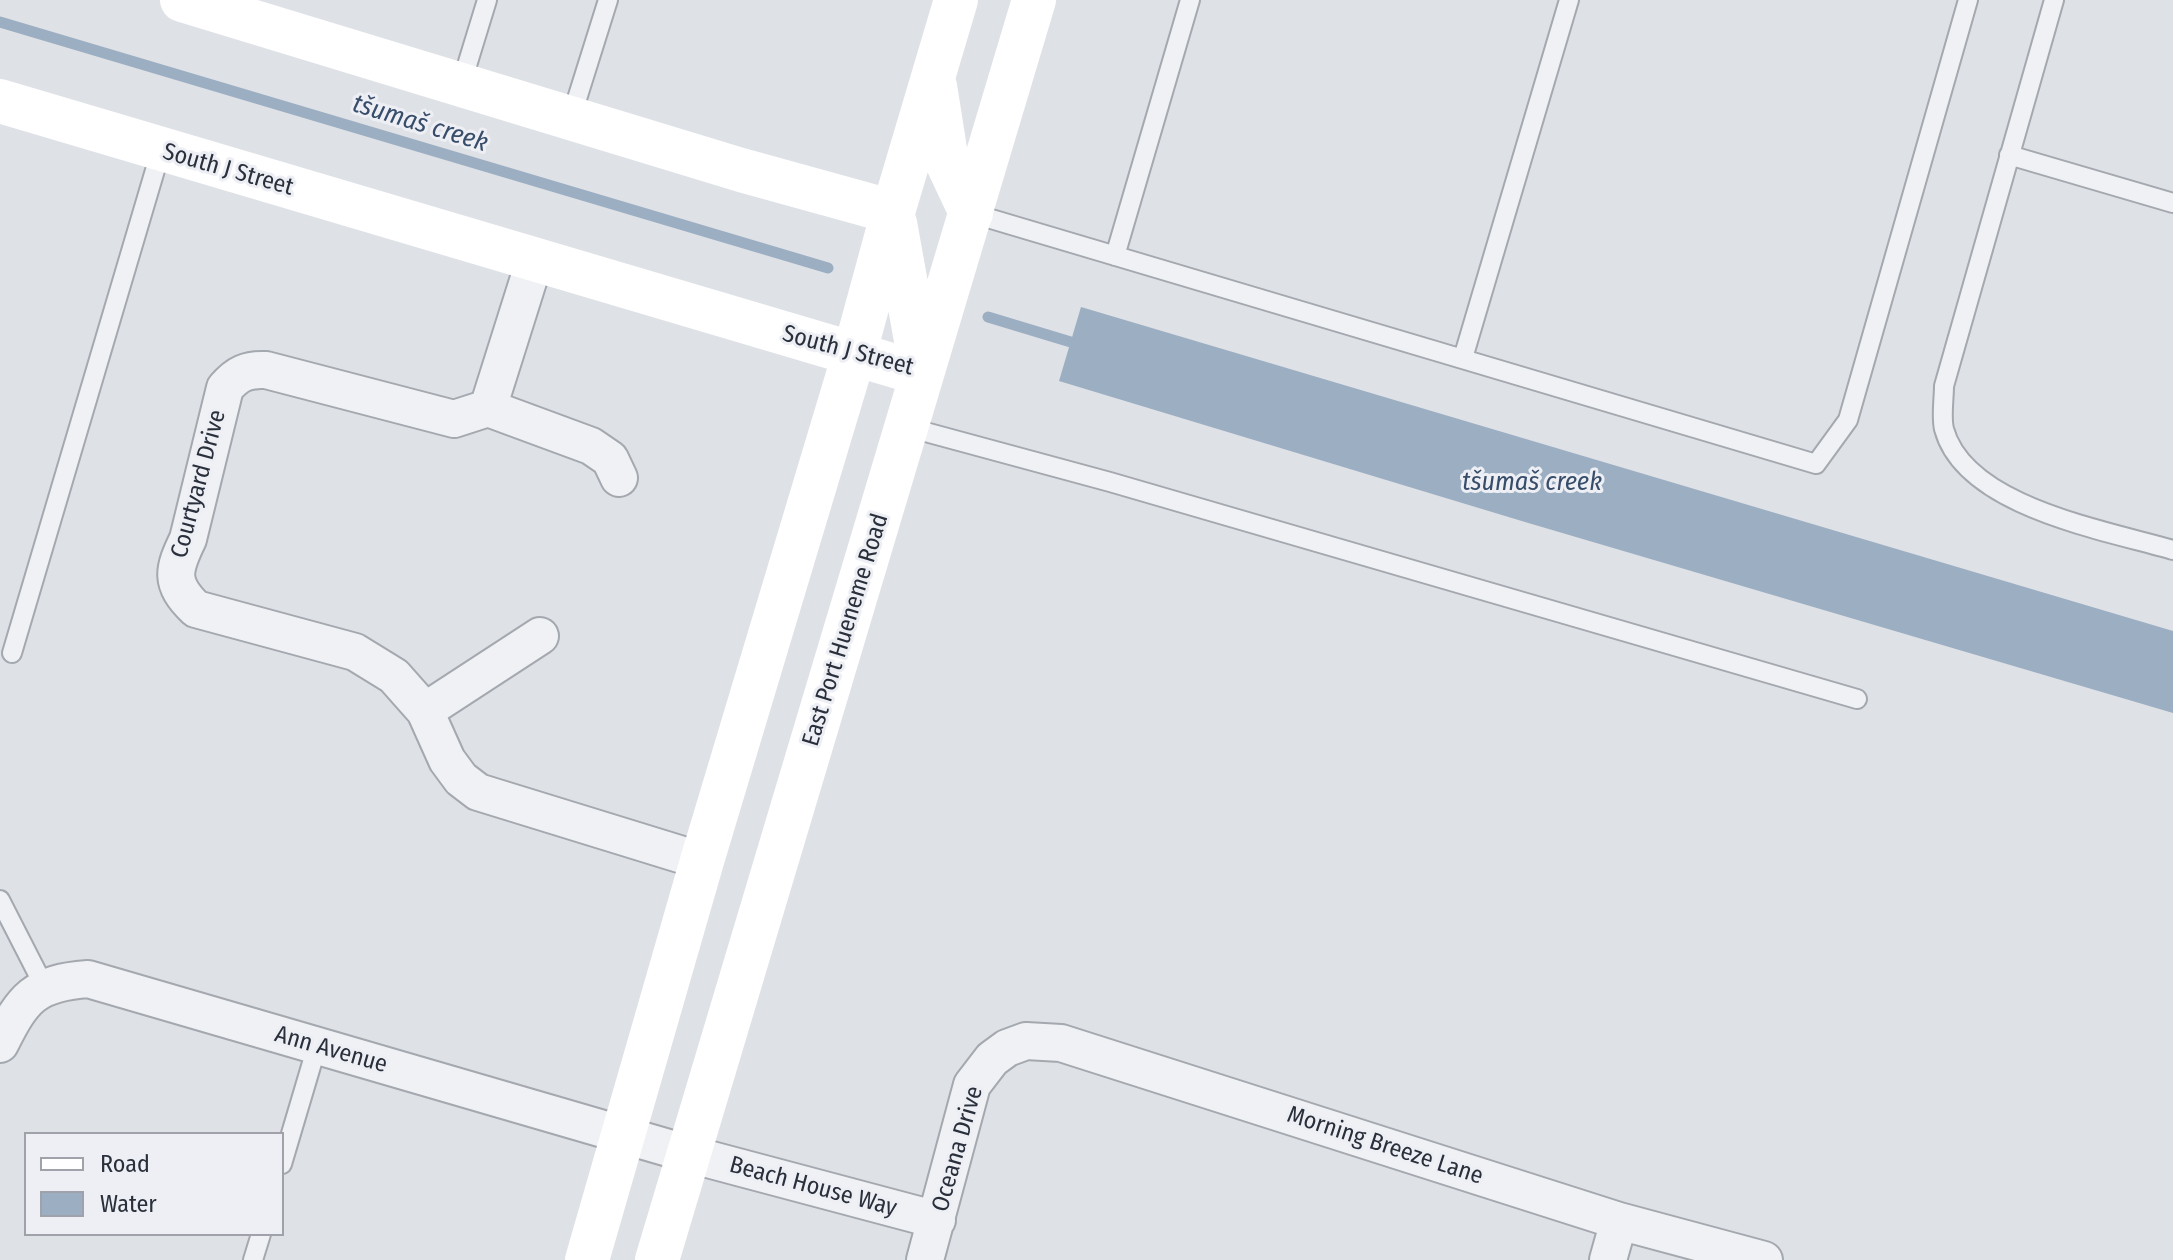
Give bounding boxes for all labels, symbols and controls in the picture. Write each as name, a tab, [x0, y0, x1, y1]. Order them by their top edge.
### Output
water label: tšumaš creek	[348, 89, 492, 159]
street label: South J Street	[159, 138, 297, 202]
street label: South J Street	[779, 320, 917, 382]
street label: Courtyard Drive	[165, 407, 233, 561]
water label: tšumaš creek	[1462, 467, 1602, 499]
street label: East Port Hueneme Road	[797, 510, 895, 750]
street label: Ann Avenue	[271, 1020, 391, 1080]
street label: Oceana Drive	[926, 1083, 990, 1215]
street label: Morning Breeze Lane	[1283, 1101, 1487, 1191]
legend	[24, 1132, 284, 1236]
text: Road	[100, 1150, 150, 1178]
street label: Beach House Way	[726, 1151, 900, 1223]
text: Water	[100, 1190, 157, 1218]

